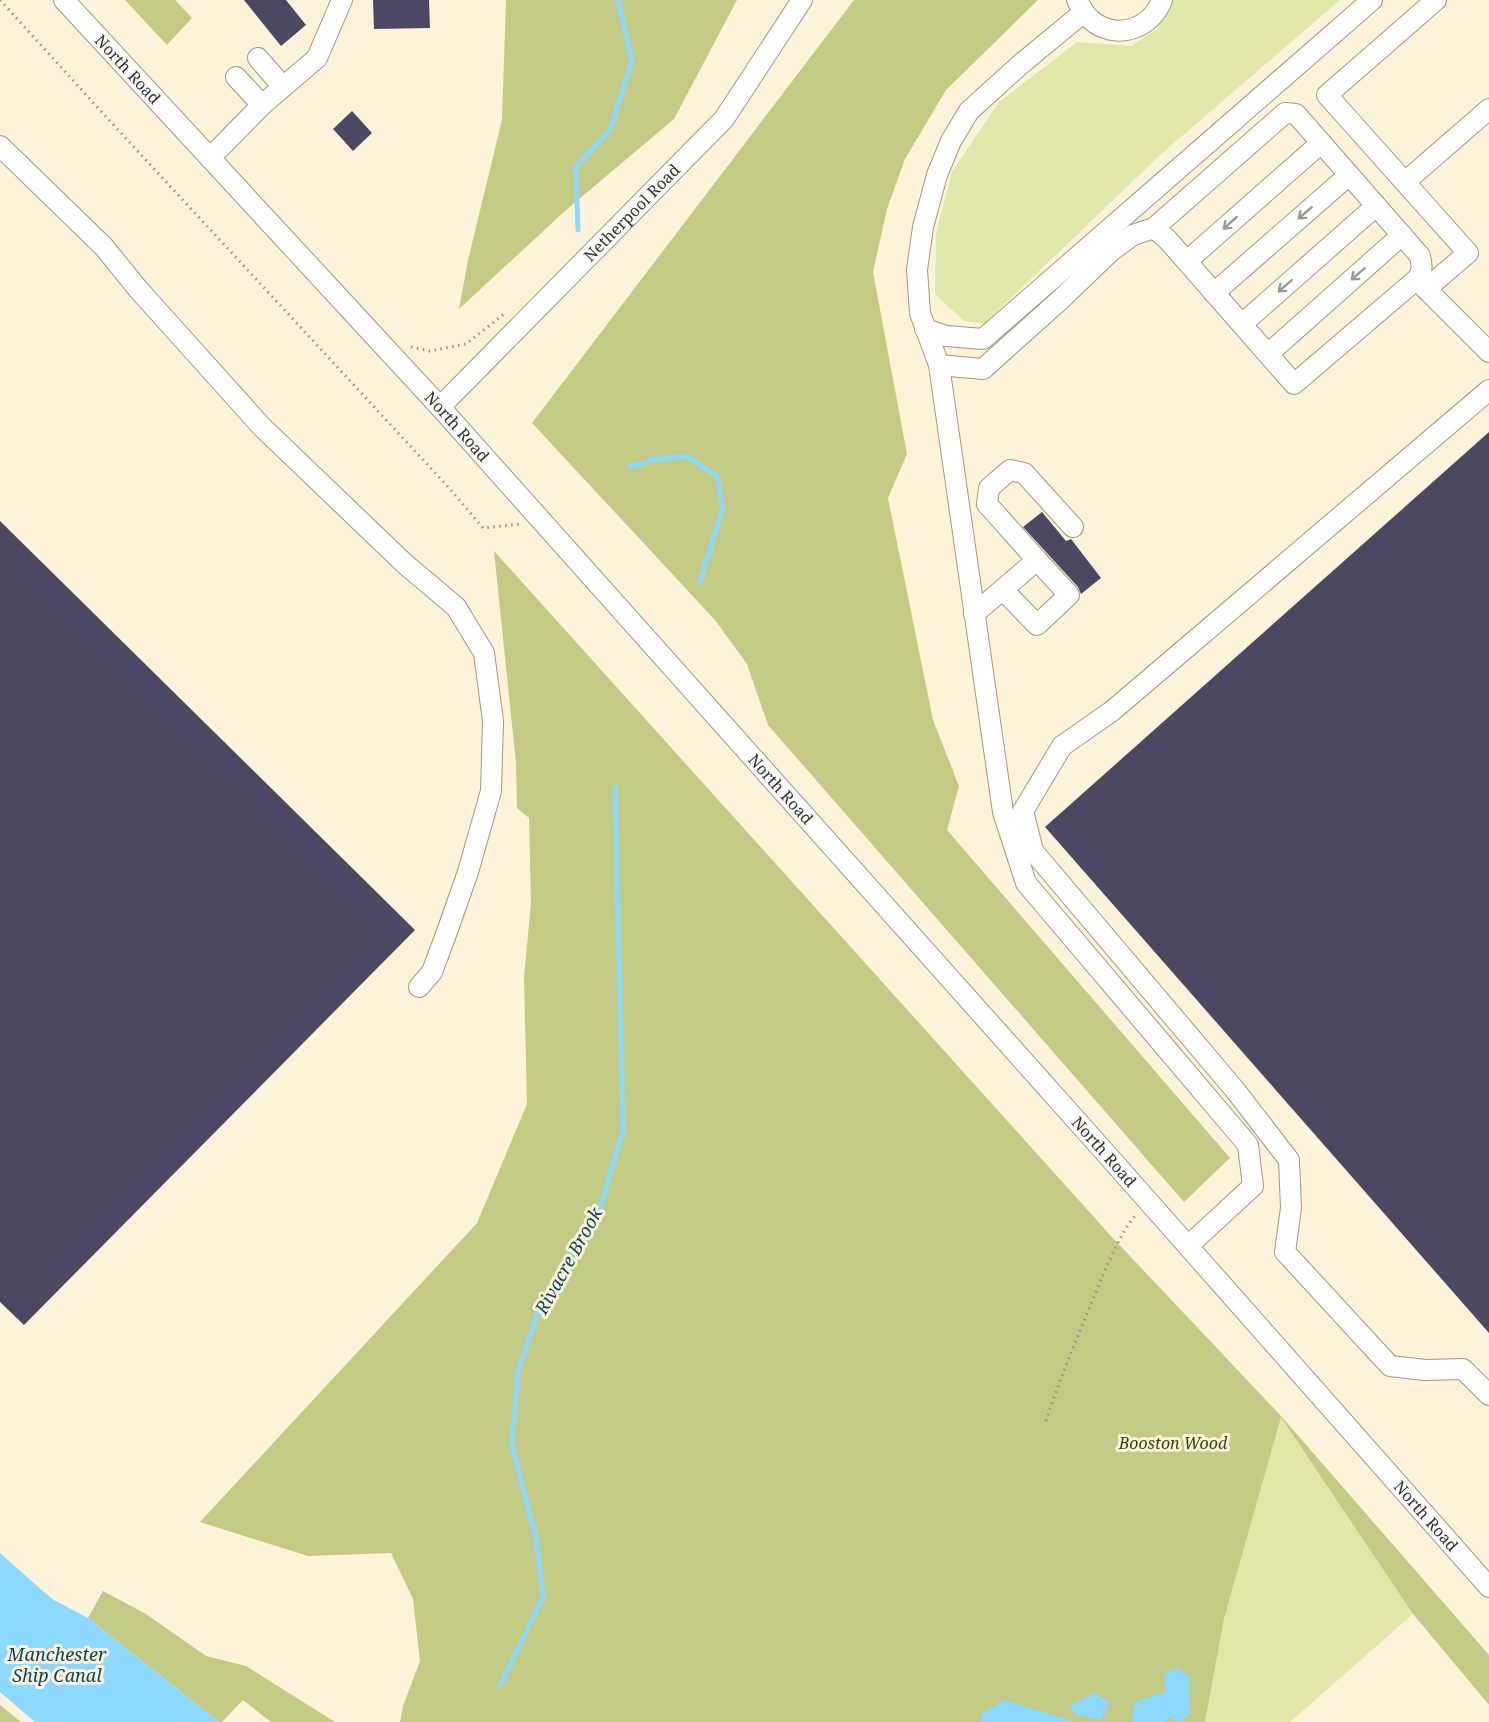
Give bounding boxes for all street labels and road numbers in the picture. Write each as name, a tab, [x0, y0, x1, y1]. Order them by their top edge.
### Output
street label: North Road	[90, 29, 166, 109]
street label: Netherpool Road	[579, 159, 685, 266]
street label: North Road	[420, 386, 495, 466]
street label: North Road	[743, 749, 818, 829]
street label: North Road	[1067, 1112, 1142, 1192]
street label: North Road	[1389, 1476, 1463, 1556]

